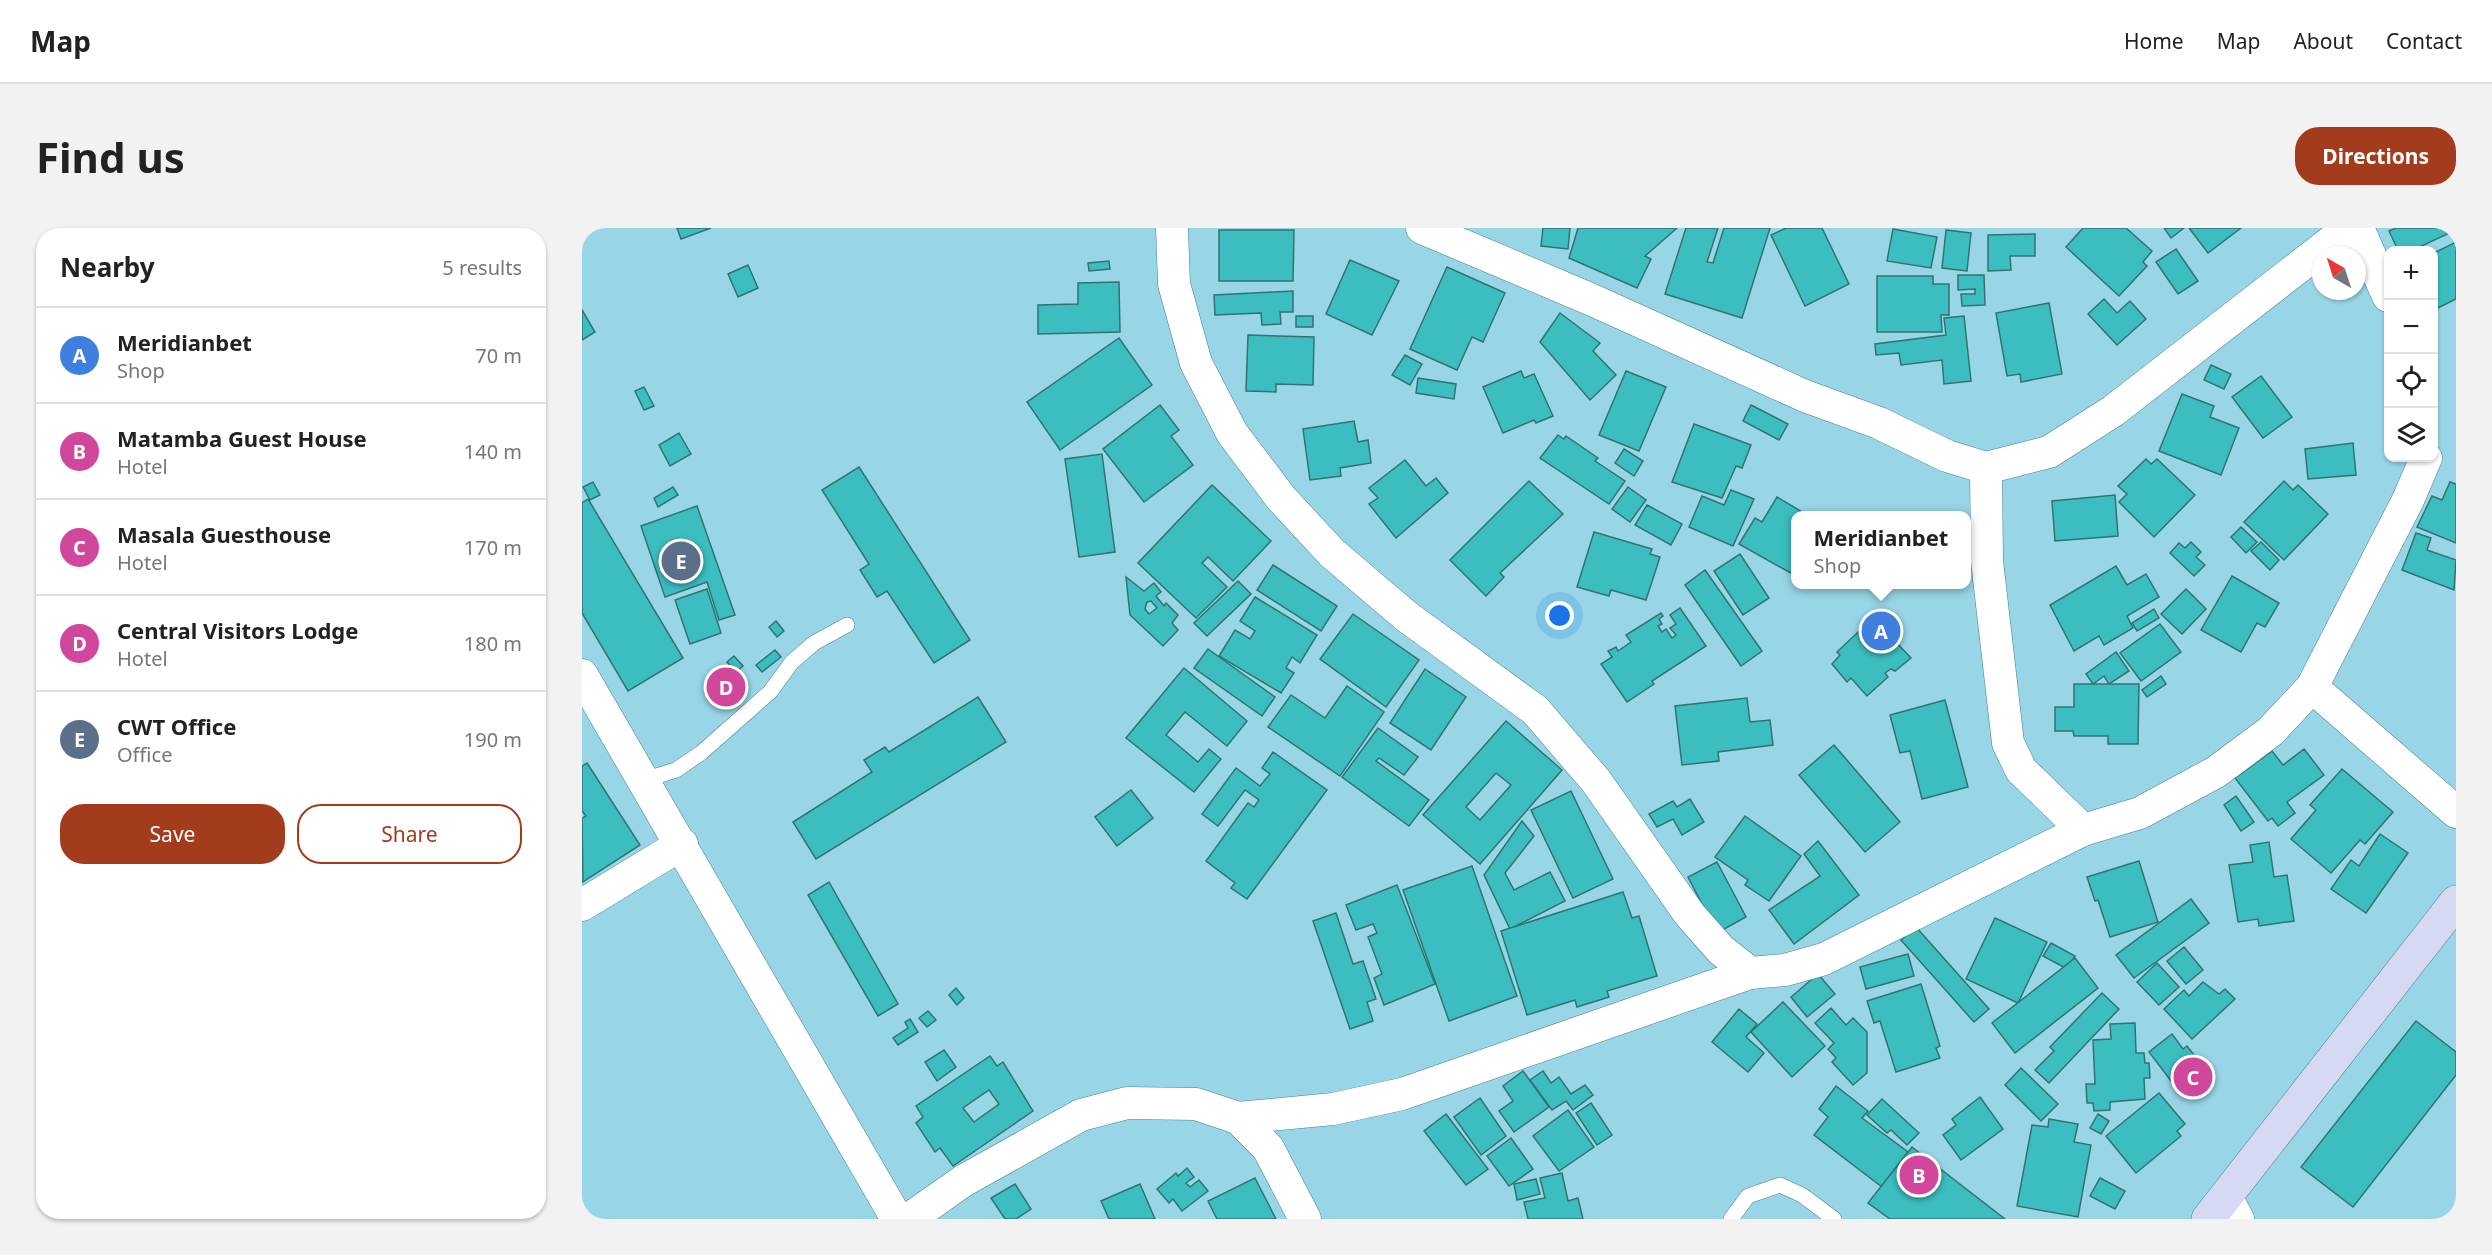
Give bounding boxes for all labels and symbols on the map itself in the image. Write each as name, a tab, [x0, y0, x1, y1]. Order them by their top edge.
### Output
north arrow	[2312, 246, 2366, 300]
pin: E	[662, 538, 700, 584]
your location	[1545, 601, 1574, 630]
pin: A	[1862, 608, 1900, 654]
pin: D	[706, 664, 746, 710]
pin: C	[2174, 1054, 2212, 1100]
pin: B	[1900, 1152, 1938, 1198]

